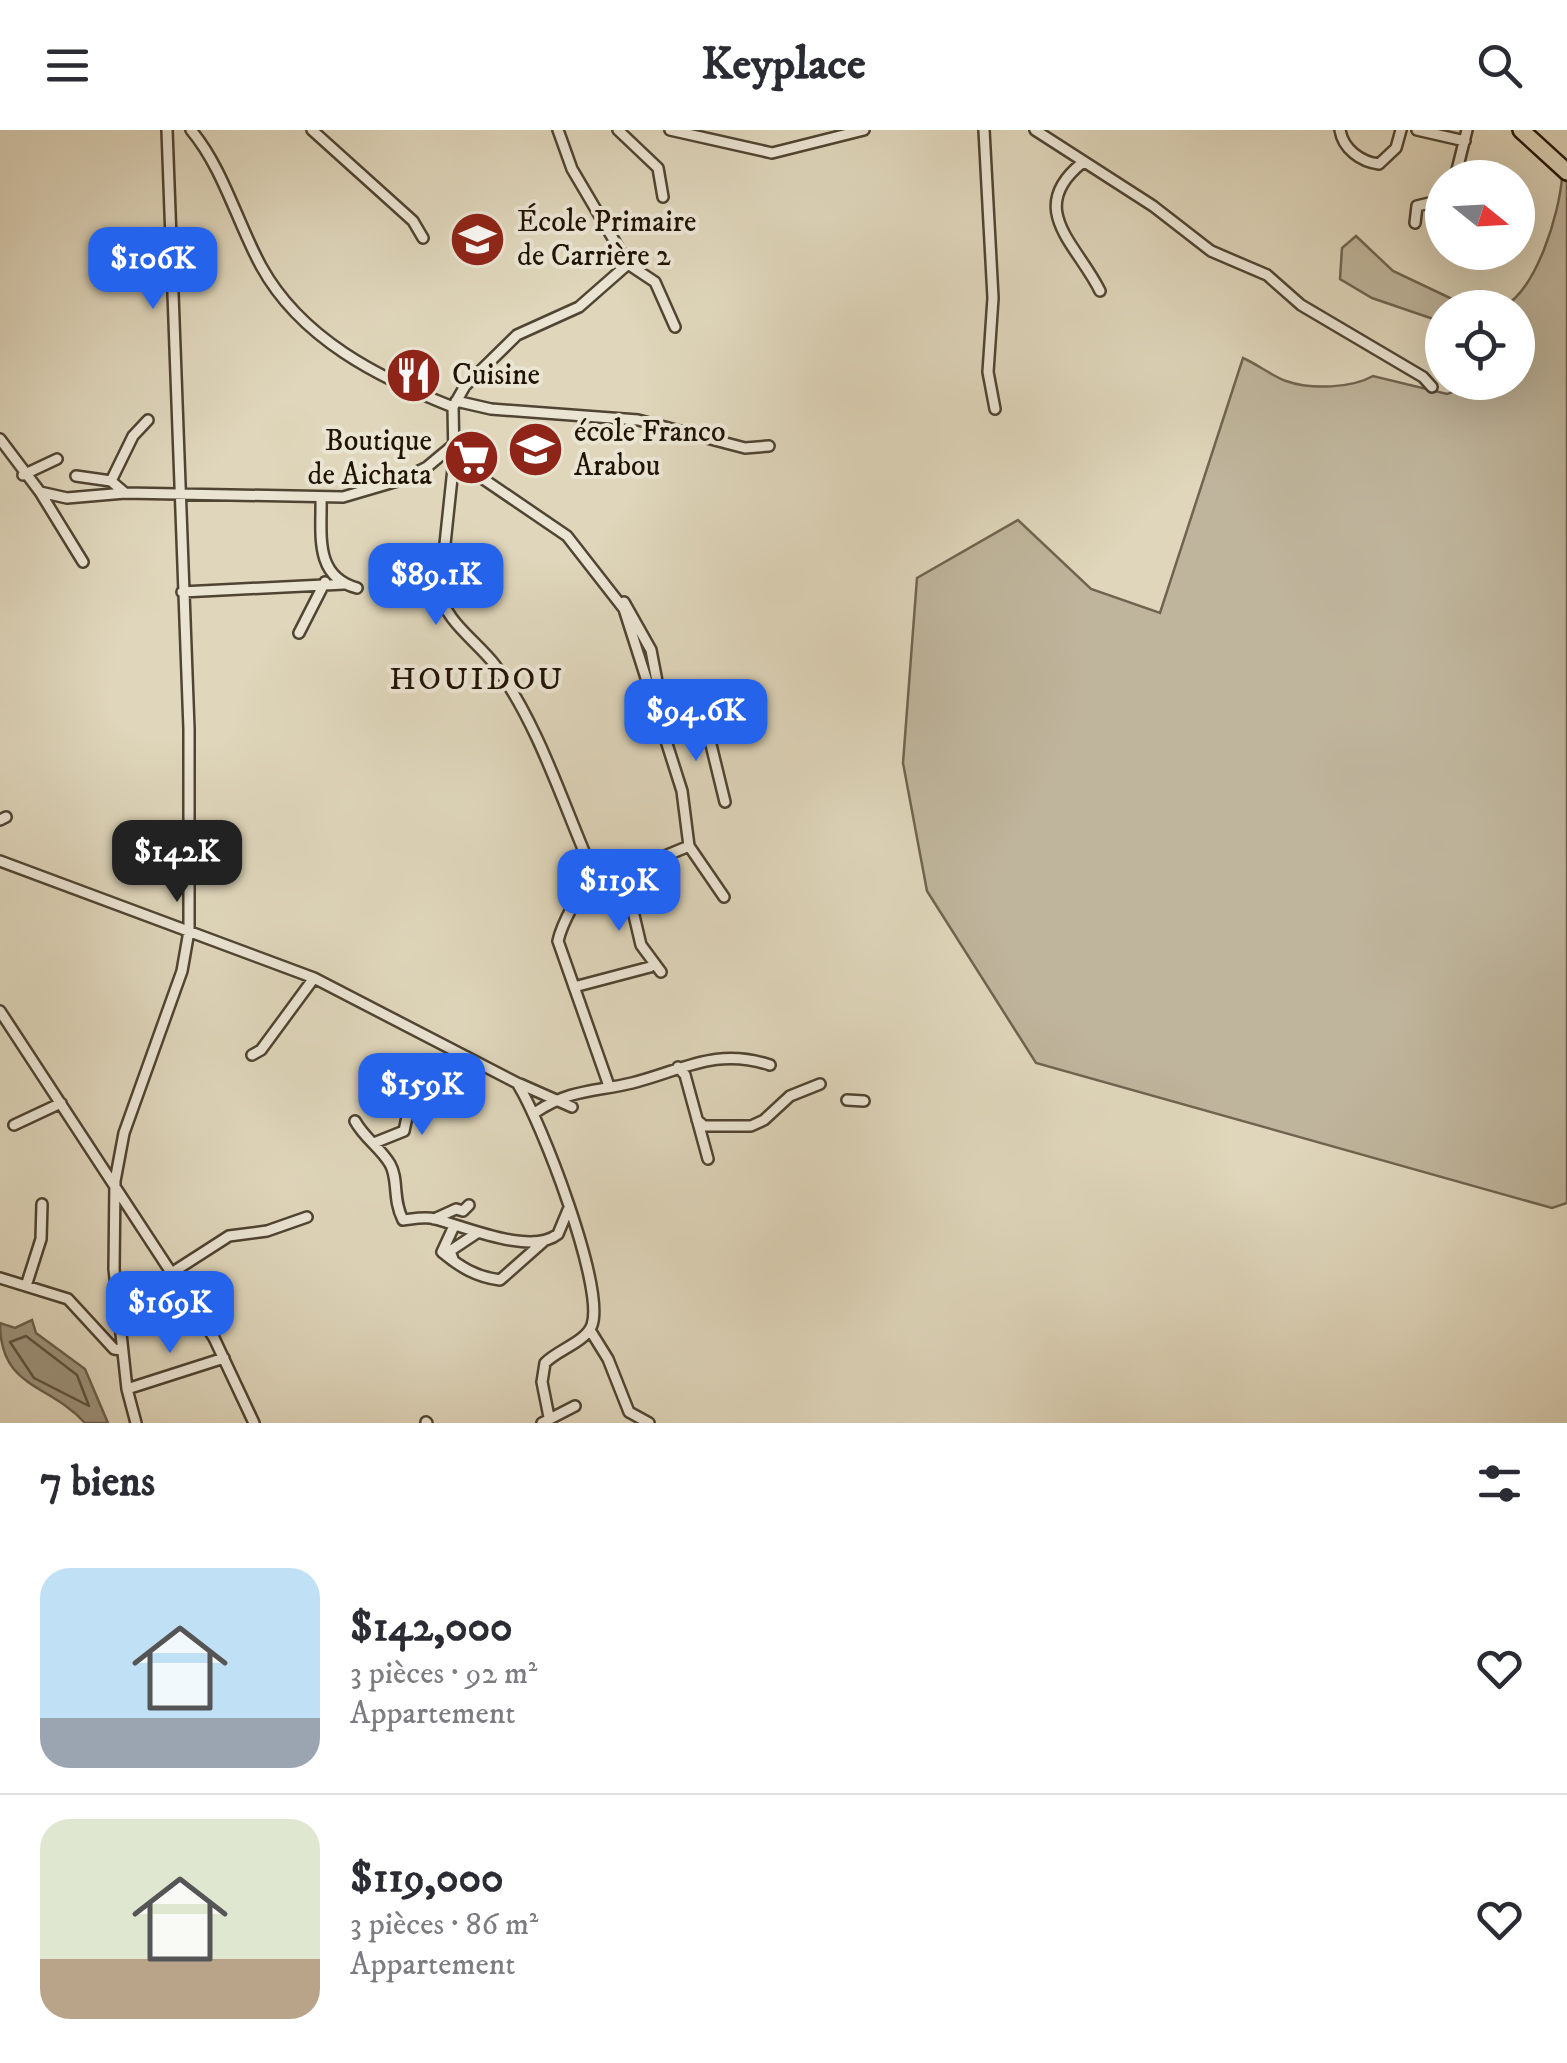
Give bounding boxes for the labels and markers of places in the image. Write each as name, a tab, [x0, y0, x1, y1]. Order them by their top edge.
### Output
place label: École Primaire de Carrière 2	[517, 203, 696, 275]
school or university icon: École Primaire de Carrière 2	[448, 209, 508, 269]
pin: $106K	[83, 227, 223, 312]
restaurant icon: Cuisine	[383, 345, 443, 405]
place label: Cuisine	[452, 357, 540, 394]
place label: école Franco Arabou	[574, 414, 725, 485]
school or university icon: école Franco Arabou	[505, 419, 565, 479]
place label: Boutique de Aichata	[308, 423, 432, 494]
supermarket icon: Boutique de Aichata	[441, 428, 501, 488]
pin: $89.1K	[355, 543, 517, 628]
pin: $94.6K	[615, 679, 777, 764]
pin: $142K	[107, 820, 247, 905]
pin: $119K	[549, 849, 689, 934]
pin: $159K	[352, 1053, 492, 1138]
pin: $169K	[100, 1271, 240, 1356]

